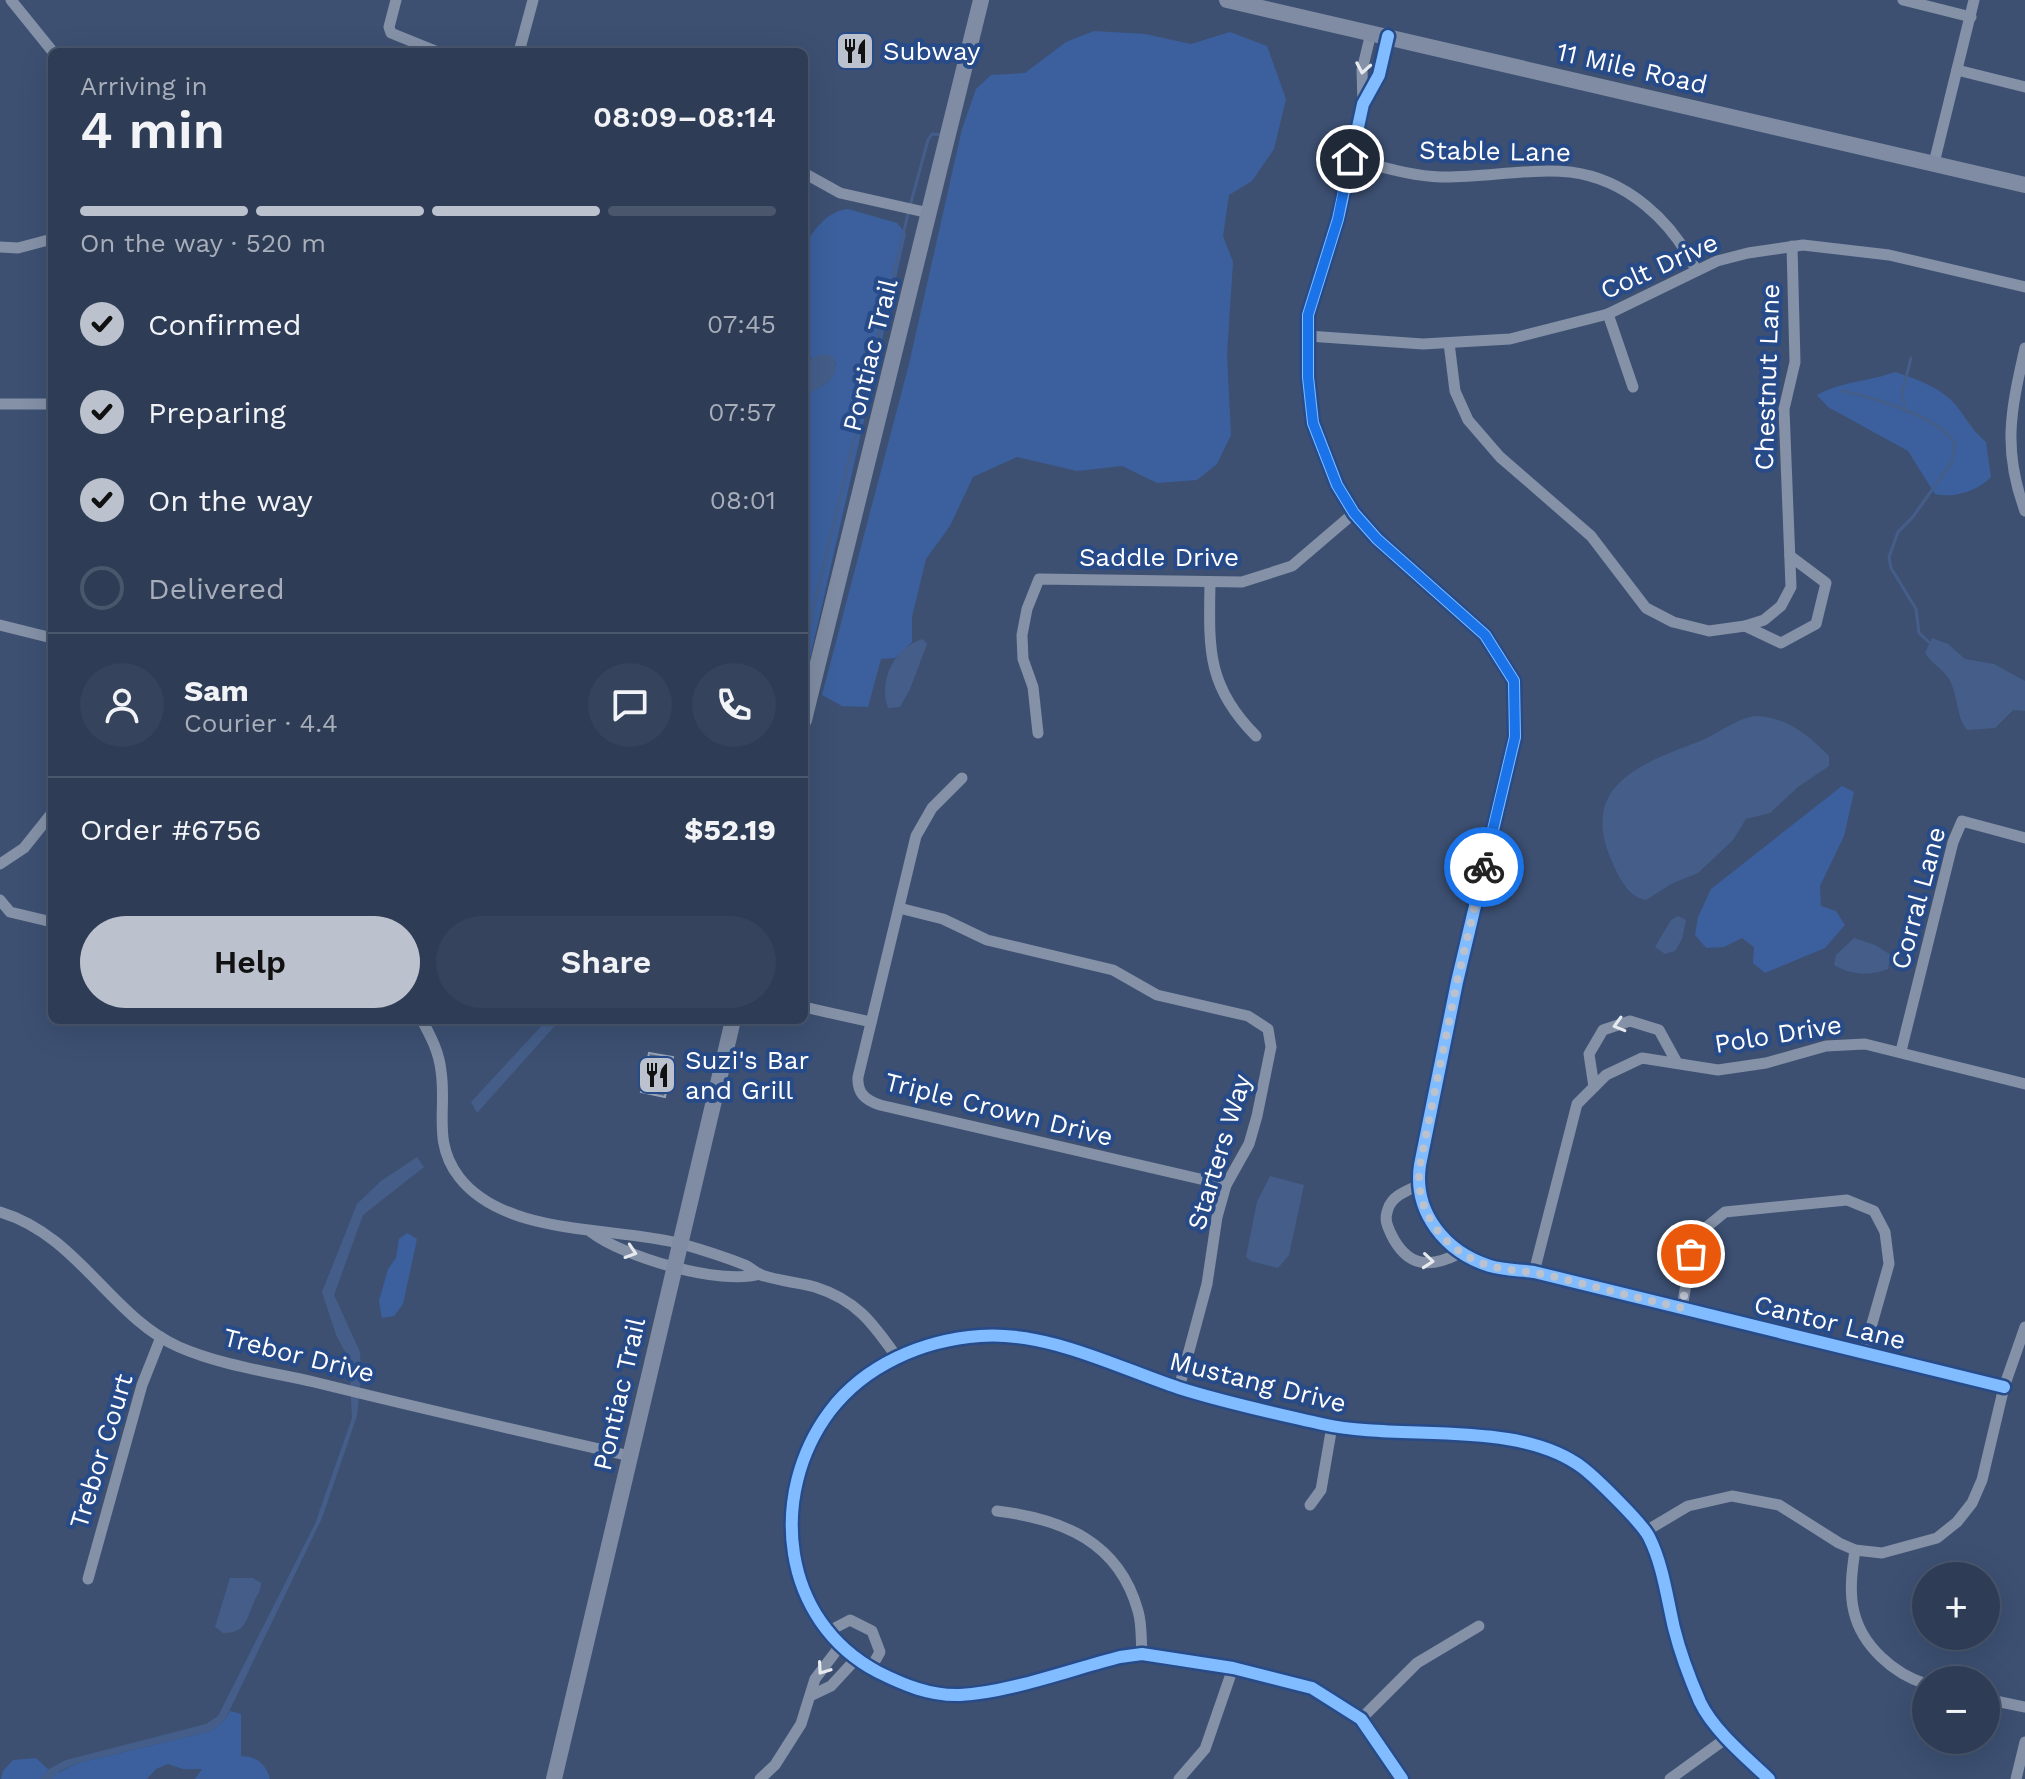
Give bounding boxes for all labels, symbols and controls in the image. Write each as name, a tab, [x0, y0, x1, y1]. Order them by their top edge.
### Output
restaurant icon: Subway	[834, 30, 876, 72]
place label: Subway	[883, 36, 981, 66]
street label: 11 Mile Road	[1554, 36, 1710, 100]
one-way arrow	[1356, 61, 1373, 75]
text: Arriving in	[80, 71, 208, 101]
text: 08:09–08:14	[593, 99, 776, 134]
text: 4 min	[80, 100, 225, 161]
pin	[1316, 125, 1384, 193]
street label: Stable Lane	[1419, 135, 1571, 167]
icon: home	[1328, 137, 1372, 181]
street label: Colt Drive	[1596, 227, 1722, 305]
text: On the way · 520 m	[80, 228, 326, 258]
street label: Pontiac Trail	[837, 276, 903, 434]
street label: Chestnut Lane	[1749, 283, 1785, 471]
icon: check	[80, 302, 124, 346]
text: Confirmed	[148, 307, 302, 342]
text: 07:45	[707, 309, 776, 339]
icon: check	[80, 390, 124, 434]
text: Preparing	[148, 395, 286, 430]
text: 07:57	[708, 397, 776, 427]
icon: check	[80, 478, 124, 522]
text: On the way	[148, 483, 313, 518]
text: 08:01	[710, 485, 776, 515]
street label: Saddle Drive	[1079, 542, 1239, 572]
text: Delivered	[148, 571, 285, 606]
button: person	[80, 663, 164, 747]
button: chat	[588, 663, 672, 747]
button: phone	[692, 663, 776, 747]
text: Sam	[184, 673, 249, 708]
text: Courier · 4.4	[184, 708, 338, 738]
text: Order #6756	[80, 812, 262, 847]
text: $52.19	[684, 812, 776, 847]
street label: Corral Lane	[1885, 823, 1951, 973]
courier	[1444, 827, 1524, 907]
icon: bike	[1462, 845, 1506, 889]
button: Help	[80, 916, 420, 1008]
button: Share	[436, 916, 776, 1008]
street label: Polo Drive	[1712, 1009, 1844, 1059]
one-way arrow	[1612, 1016, 1626, 1033]
place label: Suzi's Bar and Grill	[685, 1045, 809, 1105]
restaurant icon: Suzi's Bar and Grill	[636, 1054, 678, 1096]
street label: Triple Crown Drive	[882, 1066, 1116, 1152]
street label: Starters Way	[1181, 1070, 1257, 1234]
pin	[1657, 1220, 1725, 1288]
icon: bag	[1669, 1232, 1713, 1276]
one-way arrow	[623, 1242, 637, 1258]
one-way arrow	[1422, 1252, 1435, 1269]
street label: Cantor Lane	[1751, 1289, 1909, 1355]
street label: Pontiac Trail	[587, 1315, 651, 1473]
street label: Trebor Drive	[220, 1322, 378, 1388]
street label: Mustang Drive	[1167, 1346, 1349, 1418]
street label: Trebor Court	[63, 1370, 139, 1532]
map controls	[1912, 1562, 2000, 1754]
button: +	[1912, 1562, 2000, 1650]
one-way arrow	[818, 1661, 833, 1675]
button: −	[1912, 1666, 2000, 1754]

